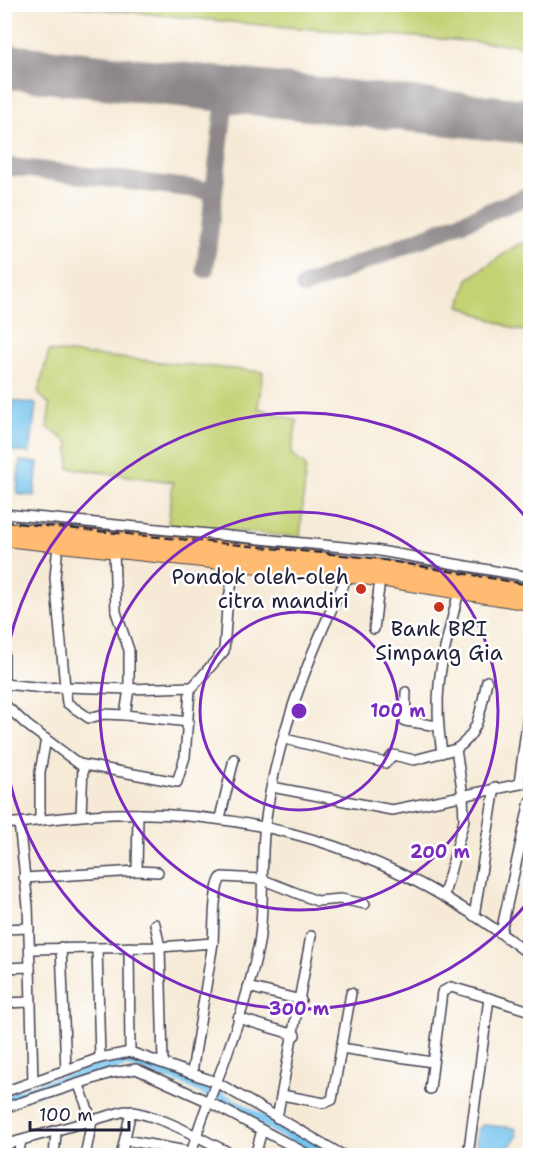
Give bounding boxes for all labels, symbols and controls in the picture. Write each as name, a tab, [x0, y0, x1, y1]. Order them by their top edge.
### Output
place label: Pondok oleh-oleh citra mandiri	[171, 563, 349, 615]
marker: Pondok oleh-oleh citra mandiri	[354, 582, 368, 596]
marker: Bank BRI Simpang Gia	[432, 600, 446, 614]
place label: Bank BRI Simpang Gia	[375, 615, 503, 667]
text: 100 m	[370, 699, 426, 723]
centre of rings	[289, 701, 309, 721]
text: 200 m	[410, 840, 471, 864]
text: 300 m	[269, 997, 330, 1021]
scale bar	[30, 1094, 129, 1132]
text: 100 m	[39, 1103, 93, 1127]

